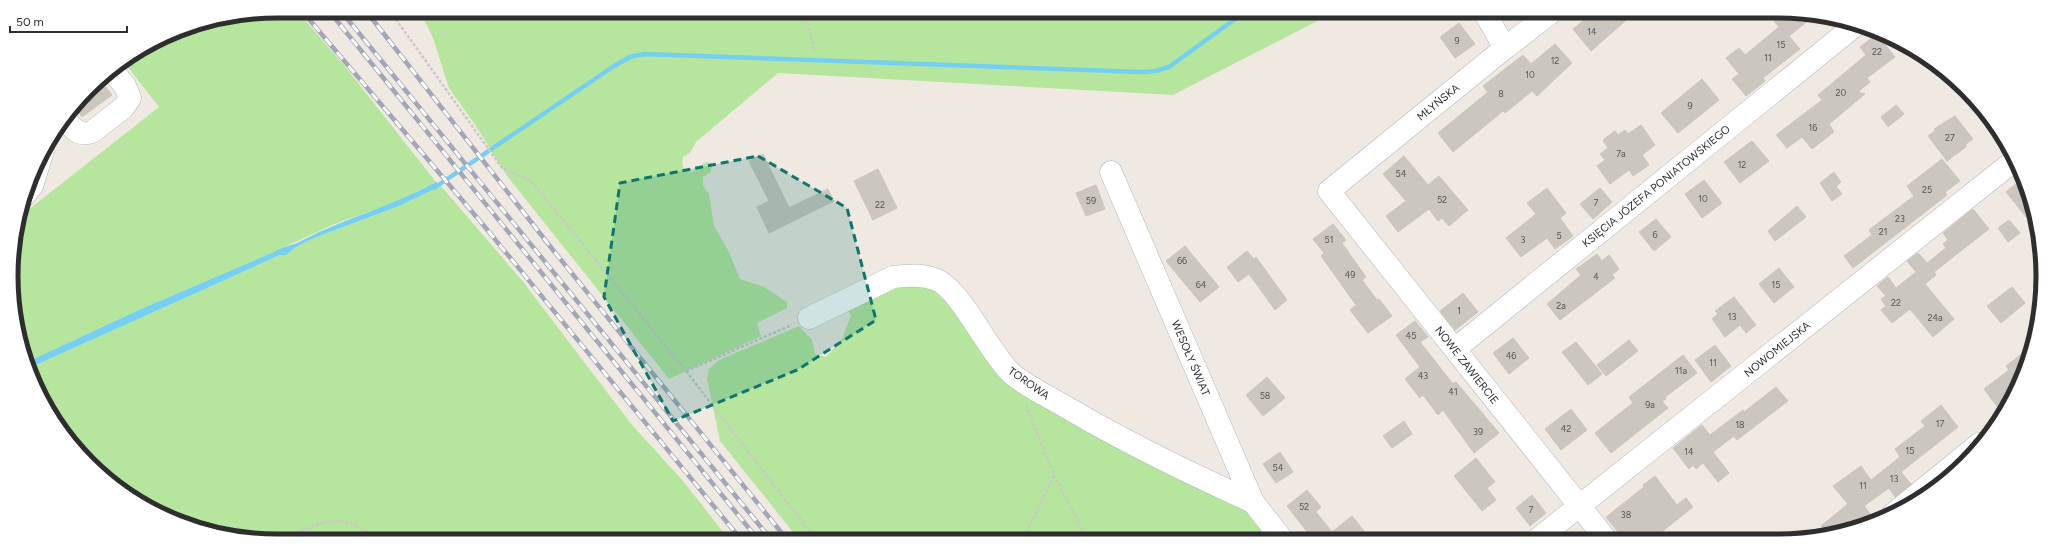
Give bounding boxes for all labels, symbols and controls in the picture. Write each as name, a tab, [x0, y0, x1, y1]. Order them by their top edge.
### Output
scale bar	[10, 8, 127, 34]
text: 50 m	[16, 15, 44, 29]
house number: 14	[1587, 26, 1597, 37]
house number: 9	[1454, 35, 1460, 46]
house number: 15	[1777, 39, 1785, 50]
house number: 22	[1872, 46, 1882, 57]
house number: 11	[1764, 52, 1772, 63]
house number: 12	[1551, 55, 1559, 66]
house number: 10	[1525, 69, 1535, 80]
street label: MŁYŃSKA	[1414, 81, 1463, 124]
house number: 20	[1836, 87, 1847, 98]
house number: 8	[1498, 88, 1504, 99]
house number: 9	[1687, 100, 1693, 111]
street label: KSIĘCIA JÓZEFA PONIATOWSKIEGO	[1579, 122, 1733, 250]
house number: 16	[1809, 122, 1817, 133]
house number: 27	[1945, 132, 1955, 143]
house number: 7a	[1616, 148, 1626, 159]
house number: 12	[1738, 159, 1746, 170]
house number: 54	[1396, 168, 1407, 179]
house number: 25	[1922, 184, 1932, 195]
house number: 10	[1698, 193, 1708, 204]
house number: 52	[1437, 194, 1447, 205]
house number: 59	[1086, 195, 1096, 206]
house number: 7	[1594, 197, 1599, 208]
house number: 22	[875, 199, 885, 210]
house number: 23	[1895, 213, 1905, 224]
house number: 21	[1879, 226, 1887, 237]
house number: 6	[1652, 229, 1658, 240]
house number: 5	[1556, 230, 1562, 241]
house number: 51	[1325, 234, 1333, 245]
house number: 3	[1521, 234, 1526, 245]
house number: 66	[1177, 255, 1187, 266]
house number: 49	[1345, 269, 1355, 280]
house number: 4	[1593, 271, 1599, 282]
house number: 64	[1196, 279, 1207, 290]
house number: 15	[1772, 279, 1780, 290]
house number: 22	[1891, 297, 1901, 308]
house number: 2a	[1556, 300, 1566, 311]
house number: 1	[1457, 305, 1461, 316]
house number: 13	[1728, 311, 1736, 322]
house number: 24a	[1927, 312, 1943, 323]
street label: WESOŁY ŚWIAT	[1169, 318, 1213, 398]
street label: NOWOMIEJSKA	[1742, 318, 1813, 380]
street label: NOWE ZAWIERCIE	[1432, 324, 1501, 407]
house number: 45	[1406, 330, 1416, 341]
house number: 46	[1506, 350, 1516, 361]
house number: 11	[1709, 357, 1717, 368]
street label: TOROWA	[1005, 364, 1052, 403]
house number: 11a	[1675, 365, 1687, 376]
house number: 43	[1418, 370, 1428, 381]
house number: 41	[1448, 386, 1458, 397]
house number: 58	[1260, 390, 1271, 401]
house number: 9a	[1645, 399, 1655, 410]
house number: 17	[1936, 418, 1944, 429]
house number: 18	[1735, 419, 1745, 430]
house number: 42	[1561, 423, 1571, 434]
house number: 39	[1473, 426, 1483, 437]
house number: 15	[1906, 445, 1914, 456]
house number: 14	[1684, 446, 1694, 457]
house number: 54	[1273, 462, 1284, 473]
house number: 13	[1890, 473, 1898, 484]
house number: 11	[1859, 480, 1867, 491]
house number: 52	[1299, 501, 1309, 512]
house number: 7	[1529, 504, 1534, 515]
house number: 38	[1621, 509, 1632, 520]

